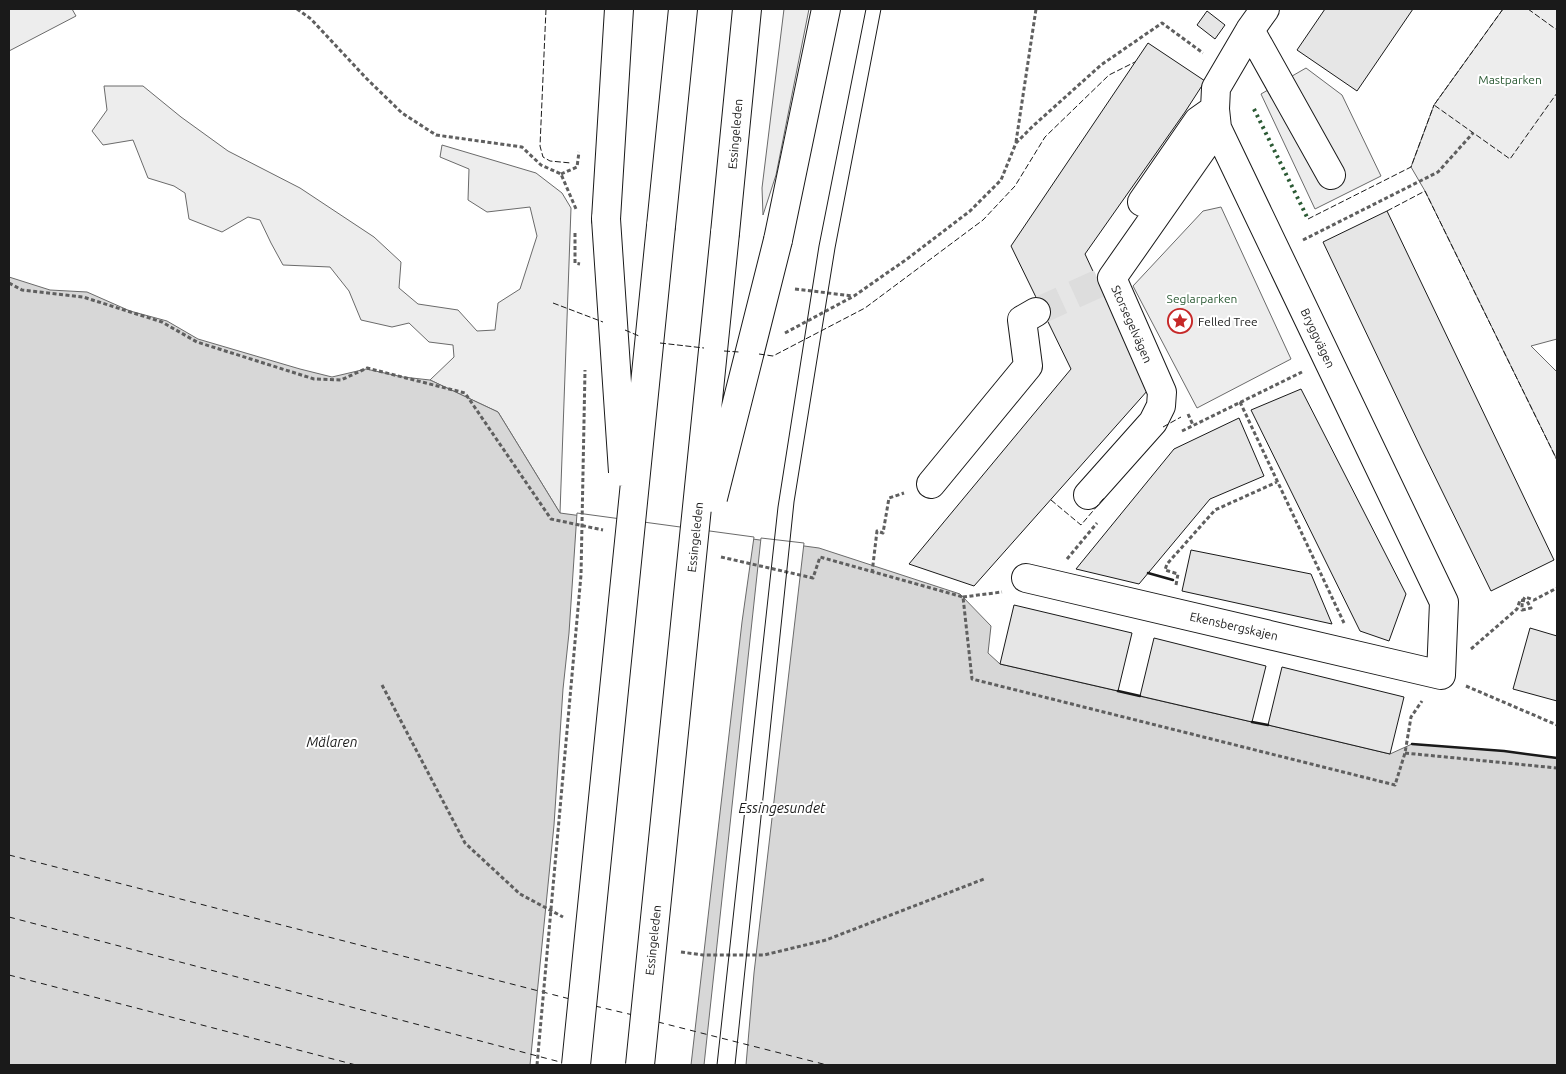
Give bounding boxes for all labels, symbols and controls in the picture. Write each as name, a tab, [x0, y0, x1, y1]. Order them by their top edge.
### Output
park label: Mastparken	[1478, 73, 1542, 86]
street label: Essingeleden	[725, 98, 745, 170]
street label: Storsegelvägen	[1109, 283, 1155, 365]
park label: Seglarparken	[1167, 292, 1237, 305]
street label: Bryggvägen	[1299, 306, 1337, 370]
place icon: Felled Tree	[1167, 308, 1193, 334]
place label: Felled Tree	[1198, 315, 1258, 328]
street label: Essingeleden	[685, 501, 705, 573]
street label: Ekensbergskajen	[1189, 610, 1279, 642]
water label: Mälaren	[307, 734, 357, 750]
water label: Essingesundet	[739, 800, 826, 816]
street label: Essingeleden	[643, 904, 663, 976]

